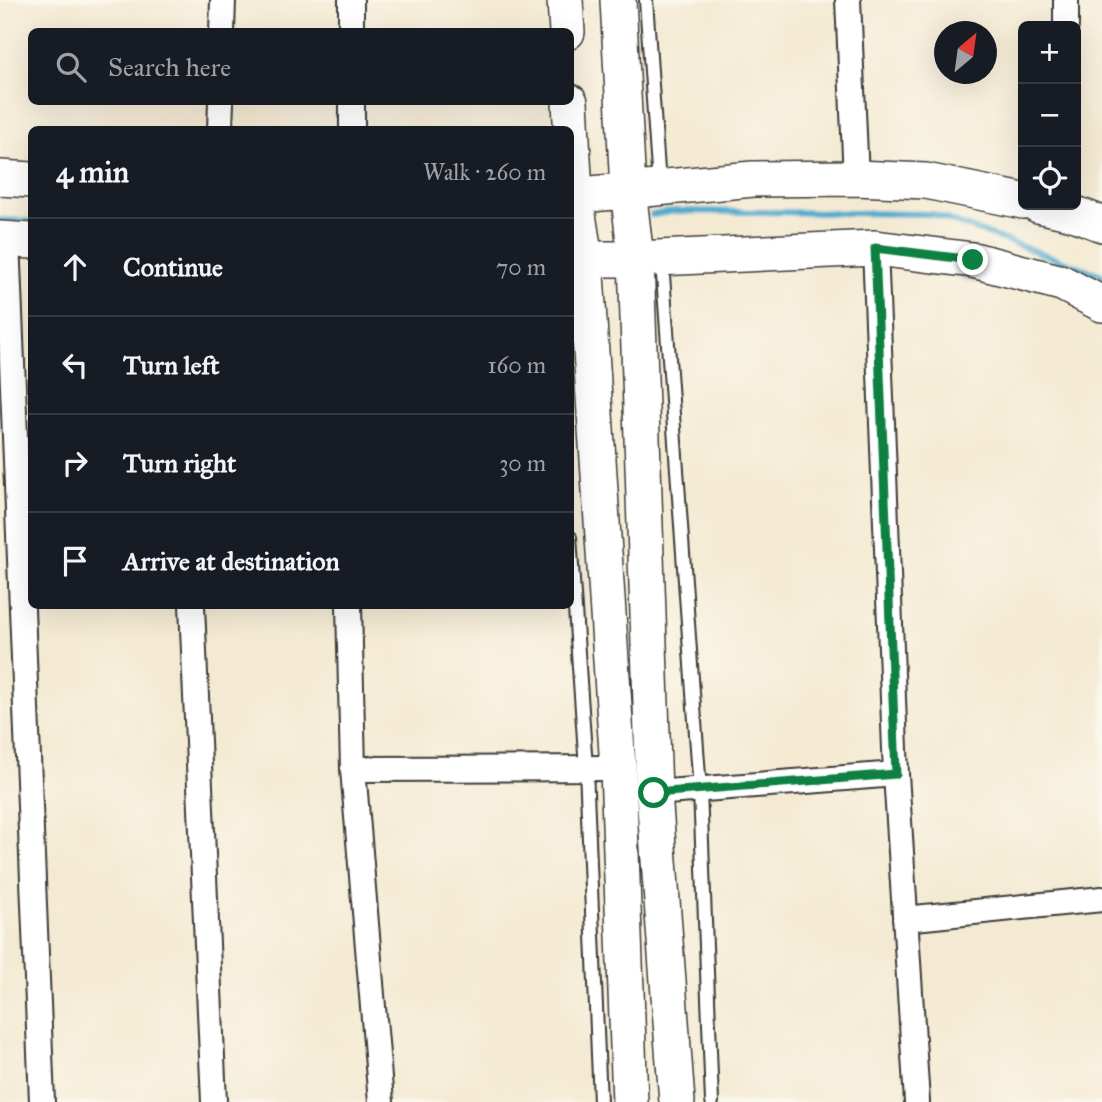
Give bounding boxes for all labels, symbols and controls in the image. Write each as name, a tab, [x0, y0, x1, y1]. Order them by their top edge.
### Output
north arrow	[934, 21, 997, 84]
map controls	[1018, 21, 1081, 210]
button: +	[1018, 21, 1081, 84]
search box	[28, 28, 574, 105]
icon: search	[52, 48, 90, 86]
text: Search here	[108, 51, 231, 83]
button: −	[1018, 84, 1081, 147]
button: locate	[1018, 147, 1081, 210]
text: 4 min	[56, 154, 129, 190]
text: Walk · 260 m	[423, 158, 546, 186]
route end	[957, 244, 988, 275]
icon: ahead	[56, 248, 94, 286]
text: Continue	[123, 251, 223, 283]
text: 70 m	[496, 253, 546, 281]
icon: left	[56, 346, 94, 384]
text: Turn left	[123, 349, 219, 381]
text: 160 m	[488, 351, 546, 379]
icon: right	[56, 444, 94, 482]
text: Turn right	[123, 447, 236, 479]
text: 30 m	[499, 449, 546, 477]
icon: arrive	[56, 542, 94, 580]
text: Arrive at destination	[123, 545, 340, 577]
route start	[638, 777, 669, 808]

